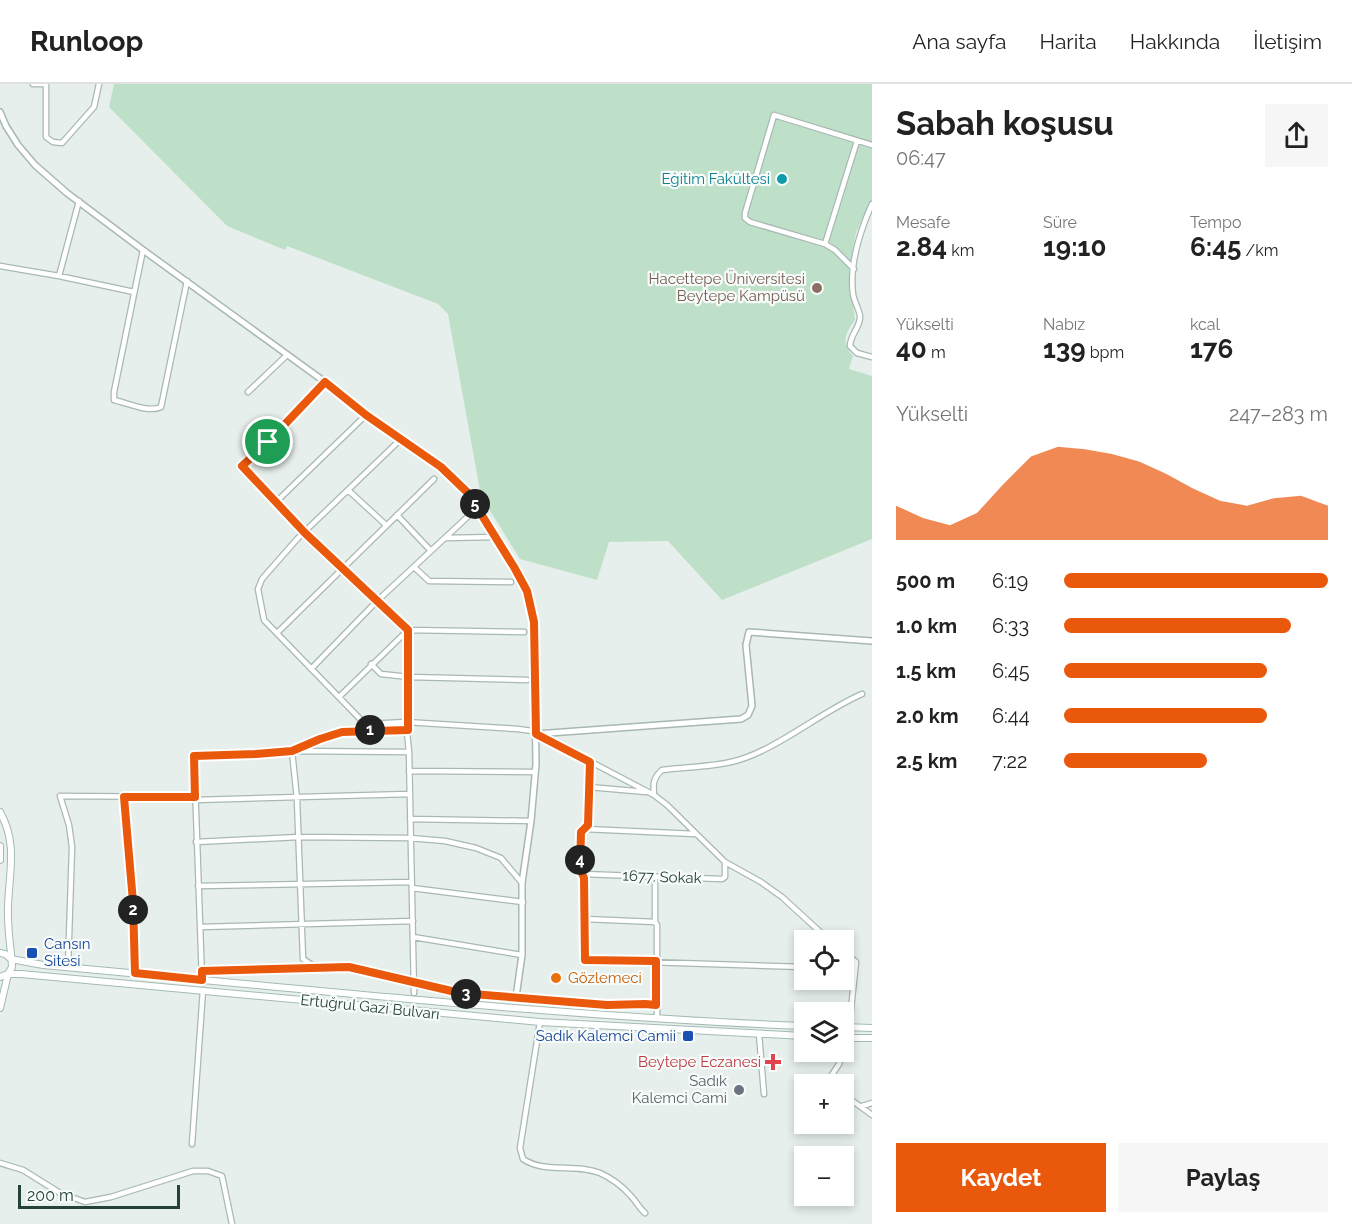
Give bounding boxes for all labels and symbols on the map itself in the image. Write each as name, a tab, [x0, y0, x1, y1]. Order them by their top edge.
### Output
place label: Eğitim Fakültesi	[661, 170, 770, 188]
marker: Eğitim Fakültesi	[775, 172, 789, 186]
place label: Hacettepe Üniversitesi Beytepe Kampüsü	[649, 269, 805, 305]
marker: Hacettepe Üniversitesi Beytepe Kampüsü	[810, 281, 824, 295]
pin	[242, 416, 293, 467]
pin: 5	[460, 489, 490, 519]
pin: 1	[355, 715, 385, 745]
pin: 4	[565, 845, 595, 875]
street label: 1677. Sokak	[622, 867, 702, 887]
pin: 2	[118, 895, 148, 925]
place label: Cansın Sitesi	[44, 935, 90, 970]
marker: Cansın Sitesi	[25, 946, 39, 960]
place label: Gözlemeci	[568, 969, 642, 987]
marker: Gözlemeci	[549, 971, 563, 985]
pin: 3	[451, 979, 481, 1009]
street label: Ertuğrul Gazi Bulvarı	[300, 991, 440, 1023]
place label: Sadık Kalemci Camii	[536, 1027, 676, 1045]
marker: Sadık Kalemci Camii	[681, 1029, 695, 1043]
place label: Beytepe Eczanesi	[638, 1053, 761, 1071]
marker: Beytepe Eczanesi	[766, 1055, 780, 1069]
place label: Sadık Kalemci Cami	[632, 1072, 727, 1107]
marker: Sadık Kalemci Cami	[732, 1083, 746, 1097]
scale bar	[18, 1182, 180, 1210]

